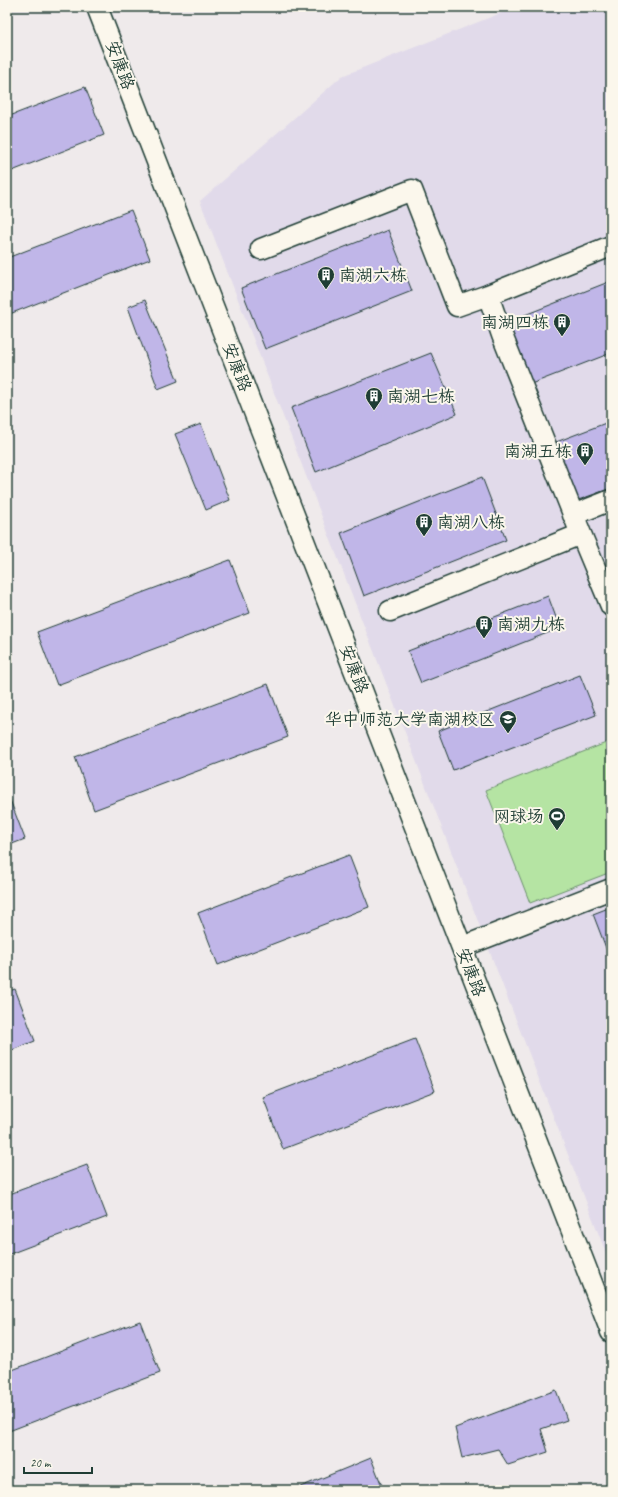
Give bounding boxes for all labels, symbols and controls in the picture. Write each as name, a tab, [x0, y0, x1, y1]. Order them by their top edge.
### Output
street label: 安康路	[101, 37, 139, 93]
building icon: 南湖六栋	[316, 265, 336, 290]
place label: 南湖六栋	[339, 265, 407, 286]
place label: 南湖四栋	[481, 312, 549, 333]
building icon: 南湖四栋	[552, 312, 572, 337]
street label: 安康路	[218, 339, 256, 395]
building icon: 南湖七栋	[364, 386, 384, 411]
place label: 南湖七栋	[387, 386, 455, 407]
place label: 南湖五栋	[504, 441, 572, 462]
building icon: 南湖五栋	[575, 441, 595, 466]
building icon: 南湖八栋	[414, 512, 434, 537]
place label: 南湖八栋	[437, 512, 505, 533]
building icon: 南湖九栋	[474, 614, 494, 639]
place label: 南湖九栋	[497, 614, 565, 635]
street label: 安康路	[335, 641, 373, 697]
place label: 华中师范大学南湖校区	[325, 709, 495, 730]
school or university icon: 华中师范大学南湖校区	[498, 709, 518, 734]
place label: 网球场	[493, 806, 544, 827]
sports icon: 网球场	[547, 806, 567, 831]
street label: 安康路	[452, 944, 490, 1000]
scale bar	[24, 1449, 92, 1475]
text: 20 m	[30, 1455, 52, 1471]

